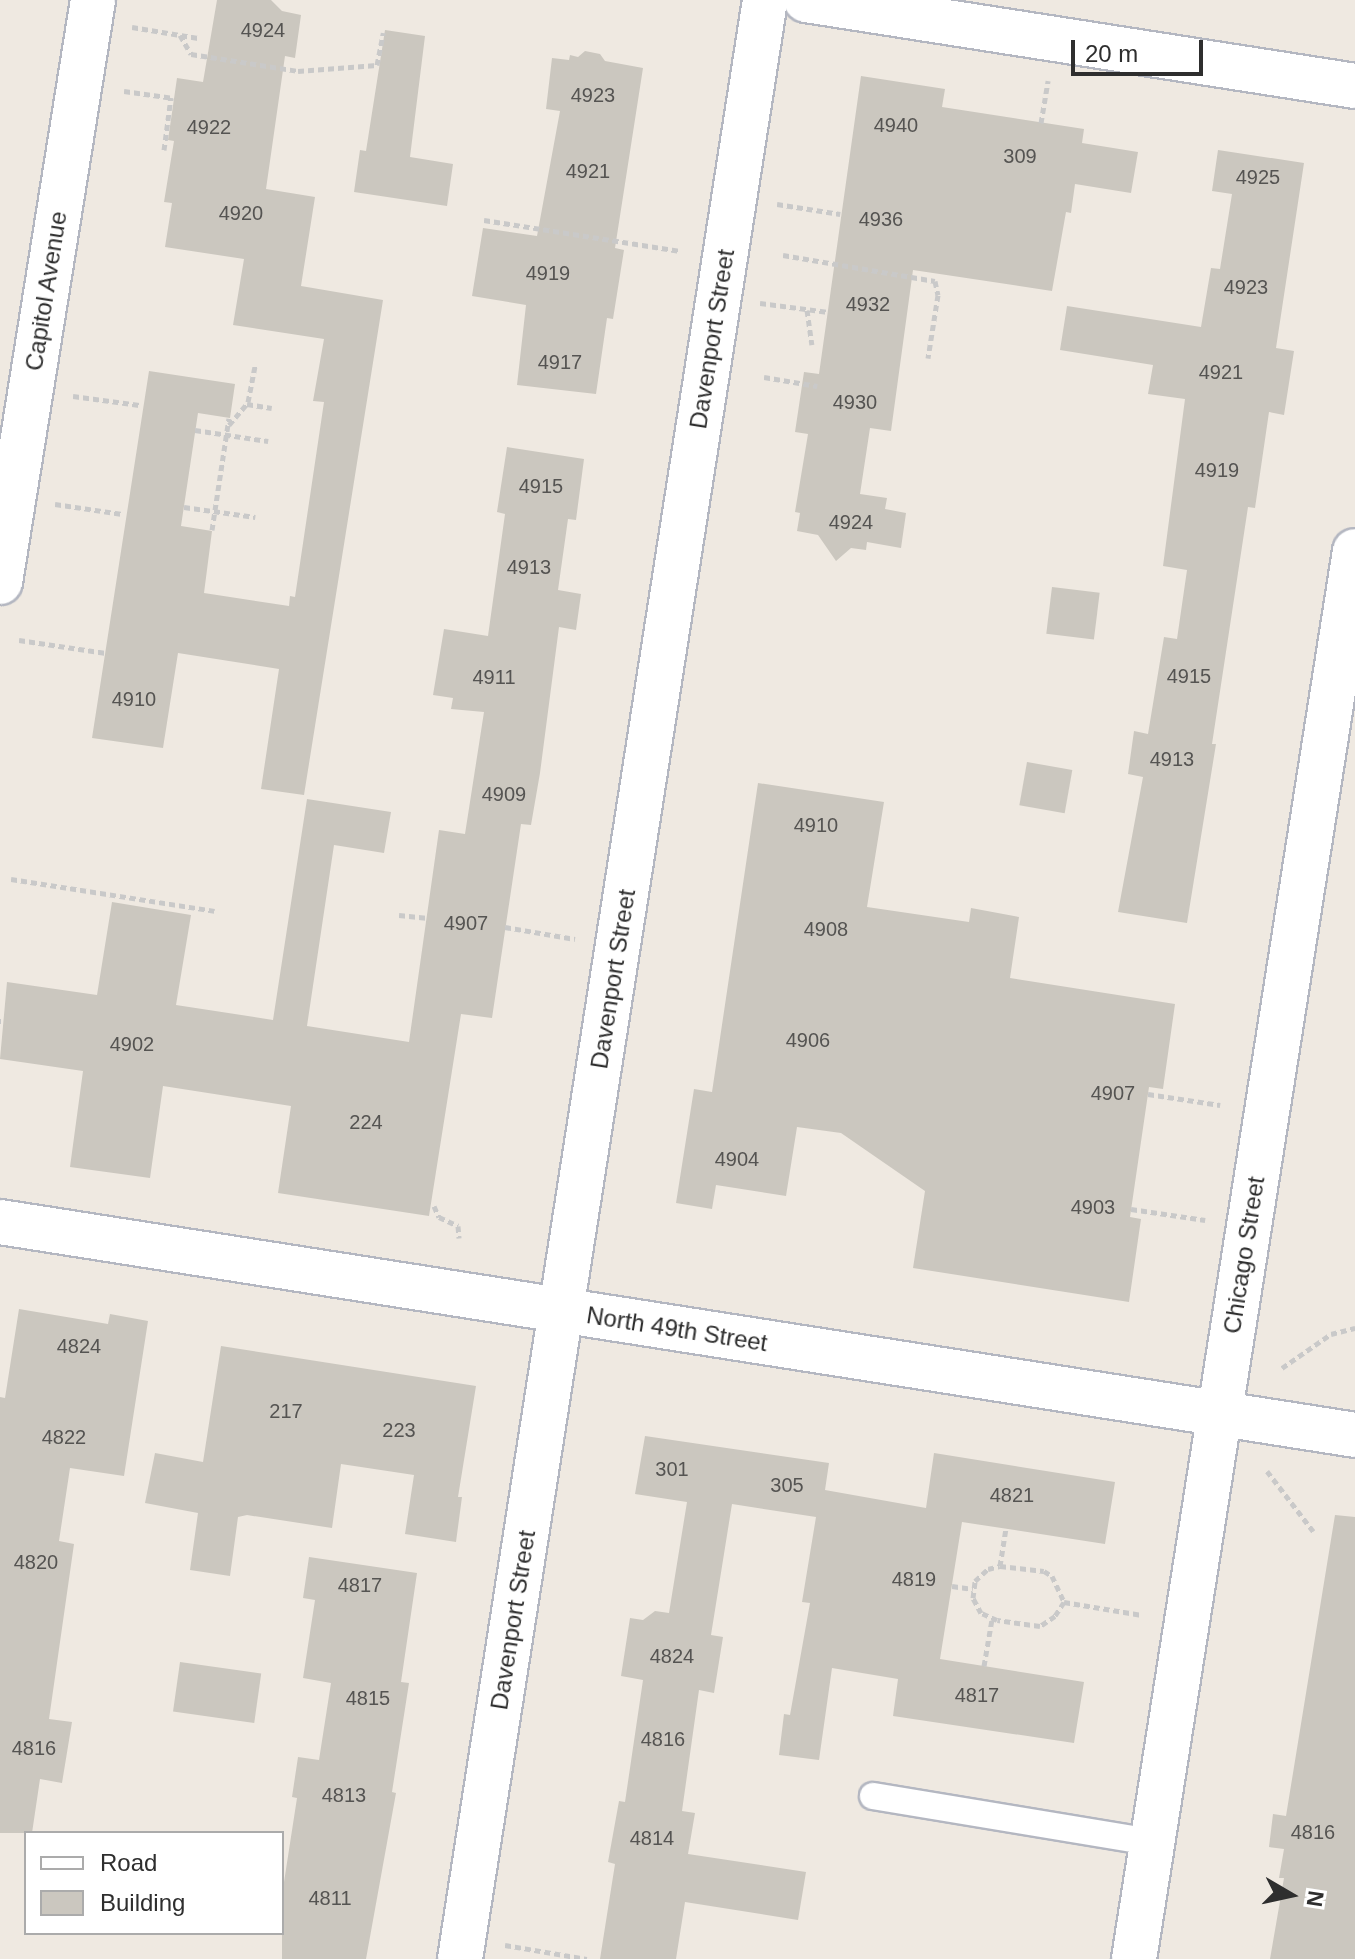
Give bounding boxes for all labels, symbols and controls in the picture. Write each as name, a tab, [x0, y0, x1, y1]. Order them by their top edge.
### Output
house number: 4924	[241, 18, 285, 42]
scale bar	[1075, 24, 1207, 74]
text: 20 m	[1085, 40, 1138, 67]
house number: 4923	[571, 83, 615, 107]
house number: 4940	[874, 113, 918, 137]
house number: 4922	[187, 115, 231, 139]
house number: 309	[1003, 144, 1037, 168]
house number: 4921	[566, 159, 610, 183]
house number: 4925	[1236, 165, 1280, 189]
house number: 4920	[219, 201, 263, 225]
house number: 4936	[859, 207, 903, 231]
street label: Capitol Avenue	[19, 209, 73, 373]
street label: Davenport Street	[684, 247, 740, 431]
house number: 4919	[526, 261, 570, 285]
house number: 4923	[1224, 275, 1268, 299]
house number: 4932	[846, 292, 890, 316]
house number: 4917	[538, 350, 582, 374]
house number: 4921	[1199, 360, 1243, 384]
house number: 4930	[833, 390, 877, 414]
house number: 4919	[1195, 458, 1239, 482]
house number: 4915	[519, 474, 563, 498]
house number: 4924	[829, 510, 873, 534]
house number: 4913	[507, 555, 551, 579]
house number: 4915	[1167, 664, 1211, 688]
house number: 4911	[472, 665, 516, 689]
house number: 4910	[112, 687, 156, 711]
house number: 4913	[1150, 747, 1194, 771]
house number: 4909	[482, 782, 526, 806]
house number: 4910	[794, 813, 838, 837]
street label: Davenport Street	[585, 887, 641, 1071]
house number: 4907	[444, 911, 488, 935]
house number: 4908	[804, 917, 848, 941]
house number: 4906	[786, 1028, 830, 1052]
house number: 4902	[110, 1032, 154, 1056]
house number: 4907	[1091, 1081, 1135, 1105]
house number: 224	[349, 1110, 383, 1134]
house number: 4904	[715, 1147, 759, 1171]
street label: Chicago Street	[1217, 1174, 1271, 1336]
house number: 4903	[1071, 1195, 1115, 1219]
street label: North 49th Street	[584, 1300, 770, 1358]
house number: 4824	[57, 1334, 101, 1358]
house number: 217	[269, 1399, 303, 1423]
house number: 223	[382, 1418, 416, 1442]
house number: 4822	[42, 1425, 86, 1449]
house number: 301	[655, 1457, 689, 1481]
house number: 305	[770, 1473, 804, 1497]
house number: 4821	[990, 1483, 1034, 1507]
street label: Davenport Street	[485, 1528, 541, 1712]
house number: 4820	[14, 1550, 58, 1574]
house number: 4819	[892, 1567, 936, 1591]
house number: 4817	[338, 1573, 382, 1597]
house number: 4824	[650, 1644, 694, 1668]
house number: 4817	[955, 1683, 999, 1707]
house number: 4815	[346, 1686, 390, 1710]
house number: 4816	[641, 1727, 685, 1751]
house number: 4816	[12, 1736, 56, 1760]
house number: 4813	[322, 1783, 366, 1807]
house number: 4816	[1291, 1820, 1335, 1844]
house number: 4814	[630, 1826, 674, 1850]
legend	[24, 1831, 284, 1935]
text: Road	[100, 1849, 157, 1876]
north arrow	[1251, 1855, 1331, 1935]
house number: 4811	[308, 1886, 352, 1910]
text: Building	[100, 1889, 185, 1916]
text: N	[1302, 1889, 1329, 1909]

